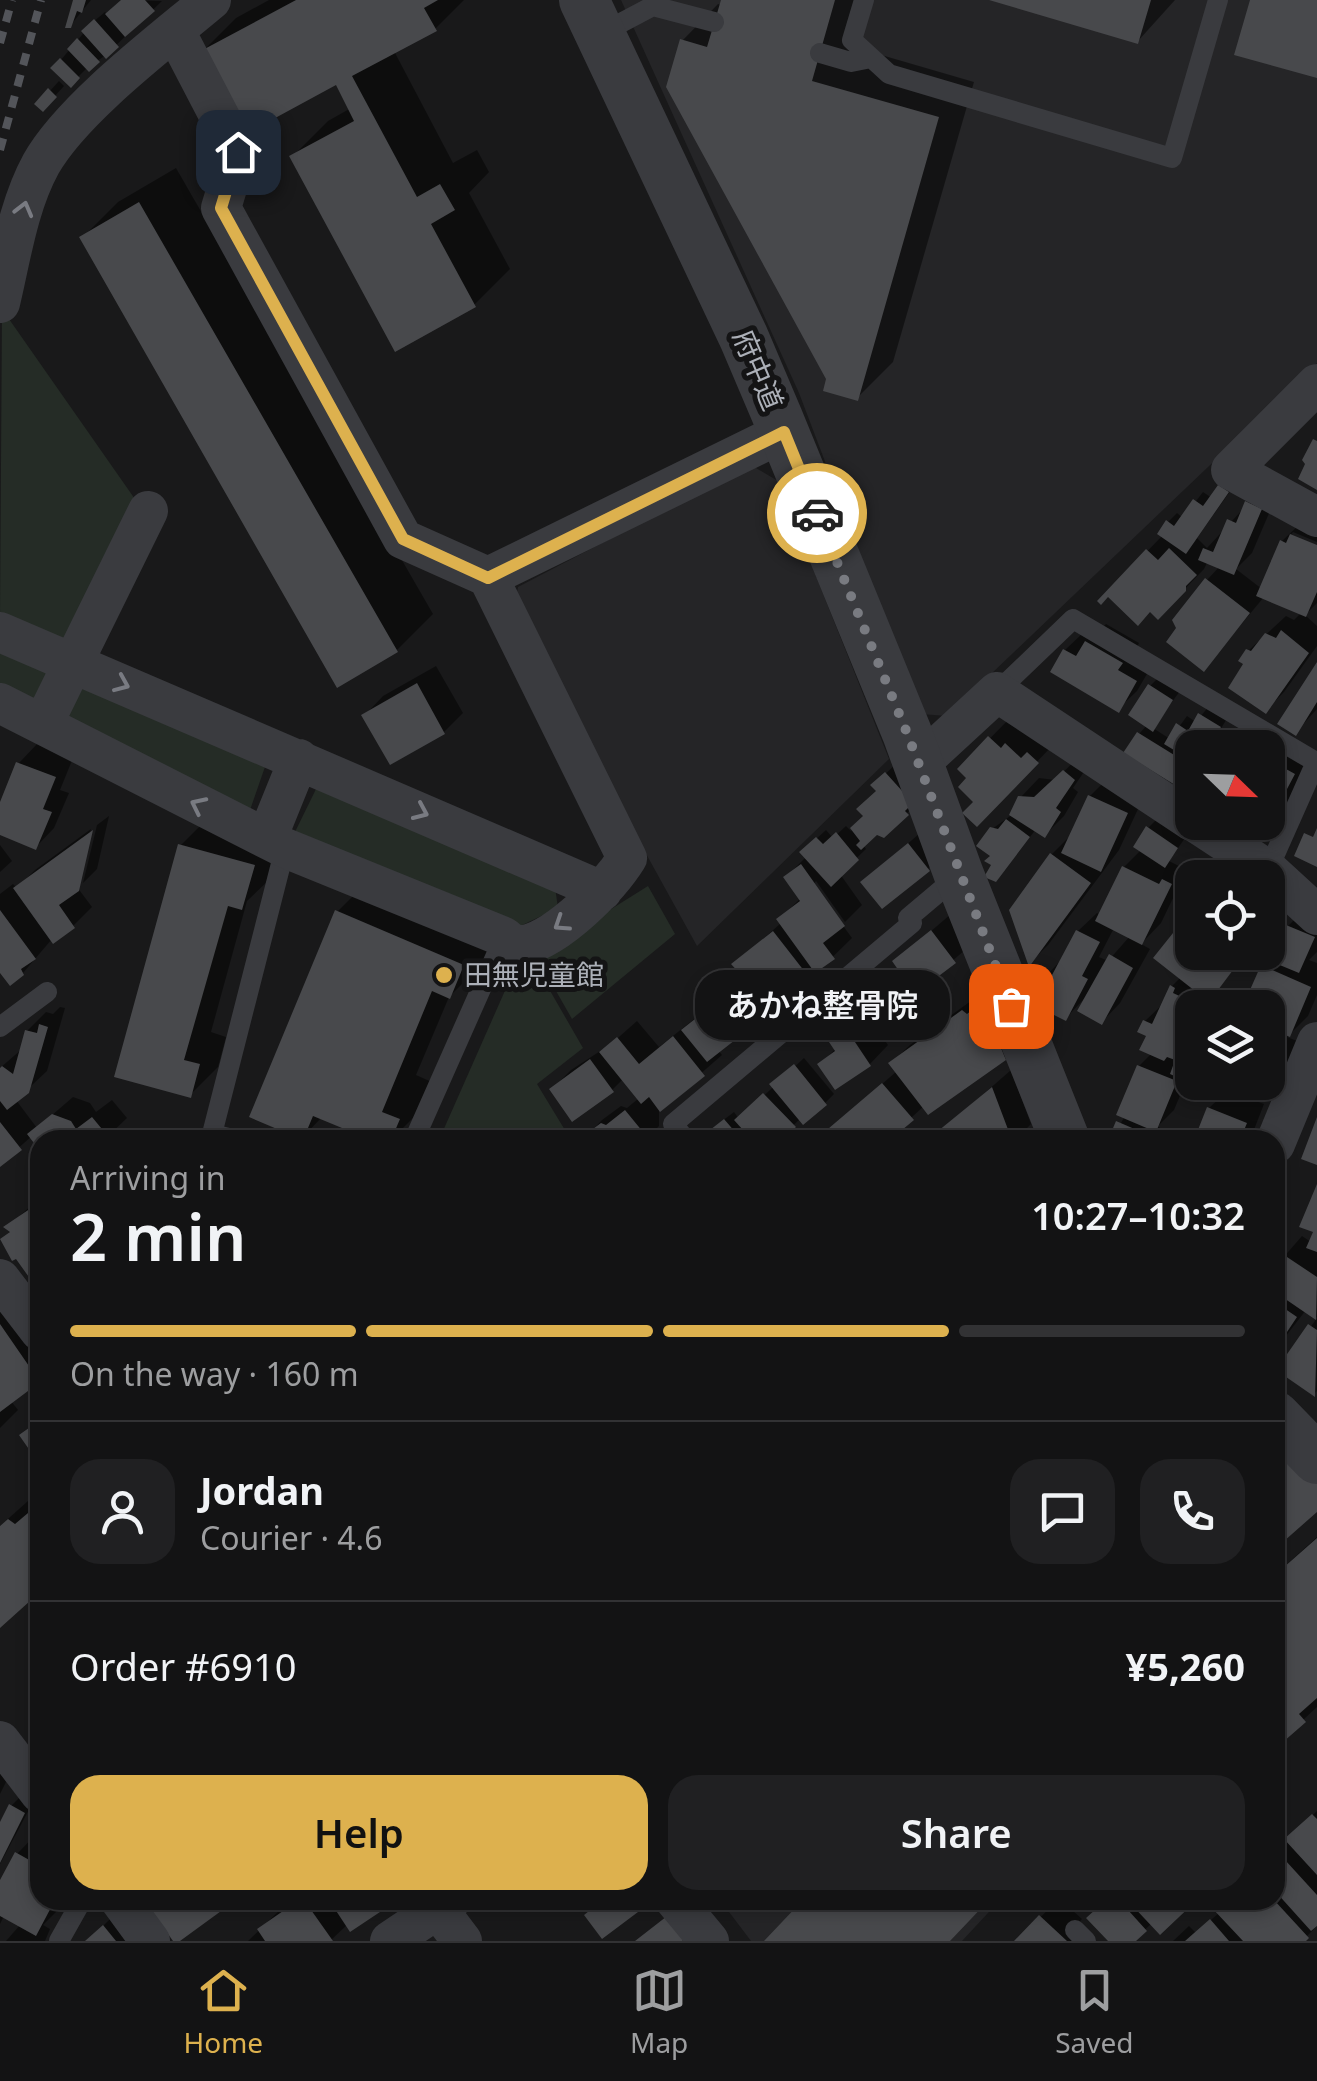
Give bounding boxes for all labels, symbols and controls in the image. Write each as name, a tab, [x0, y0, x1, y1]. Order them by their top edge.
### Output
pin	[196, 110, 281, 195]
icon: home	[211, 125, 266, 180]
one-way arrow	[12, 200, 33, 218]
street label: 府中道	[725, 324, 793, 416]
courier	[767, 463, 867, 563]
icon: car	[790, 486, 845, 541]
one-way arrow	[112, 672, 130, 692]
north arrow	[1175, 730, 1285, 840]
map controls	[1175, 730, 1285, 1100]
one-way arrow	[190, 797, 208, 817]
one-way arrow	[410, 800, 428, 820]
button: locate	[1175, 860, 1285, 970]
one-way arrow	[554, 911, 572, 930]
place label: 田無児童館	[464, 955, 604, 993]
marker: 田無児童館	[433, 964, 455, 986]
pin	[969, 964, 1054, 1049]
callout: あかね整骨院	[696, 971, 951, 1041]
icon: bag	[984, 979, 1039, 1034]
text: あかね整骨院	[726, 983, 919, 1026]
button: layers	[1175, 990, 1285, 1100]
text: Arriving in	[70, 1156, 225, 1199]
text: 10:27–10:32	[1031, 1189, 1245, 1241]
text: 2 min	[70, 1192, 246, 1280]
text: On the way · 160 m	[70, 1352, 359, 1395]
button: person	[70, 1459, 175, 1564]
button: chat	[1010, 1459, 1115, 1564]
button: phone	[1140, 1459, 1245, 1564]
text: Jordan	[200, 1464, 324, 1516]
text: Courier · 4.6	[200, 1516, 383, 1559]
text: Order #6910	[70, 1640, 296, 1692]
text: ¥5,260	[1125, 1640, 1245, 1692]
button: Help	[70, 1775, 648, 1890]
button: Share	[668, 1775, 1245, 1890]
tab: Home	[183, 1963, 263, 2061]
tab: Map	[630, 1963, 688, 2061]
tab: Saved	[1055, 1963, 1134, 2061]

